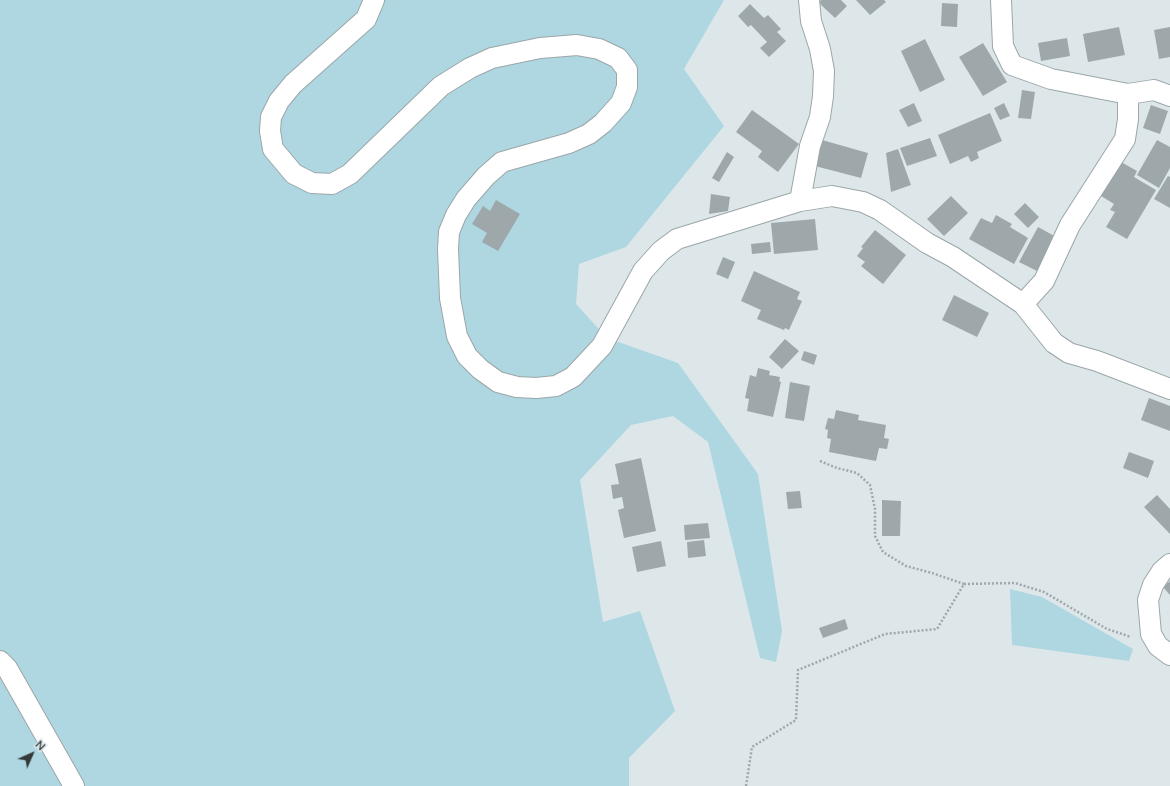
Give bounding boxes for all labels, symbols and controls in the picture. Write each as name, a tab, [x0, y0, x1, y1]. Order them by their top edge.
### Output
north arrow	[12, 734, 52, 774]
text: N	[33, 738, 48, 753]

